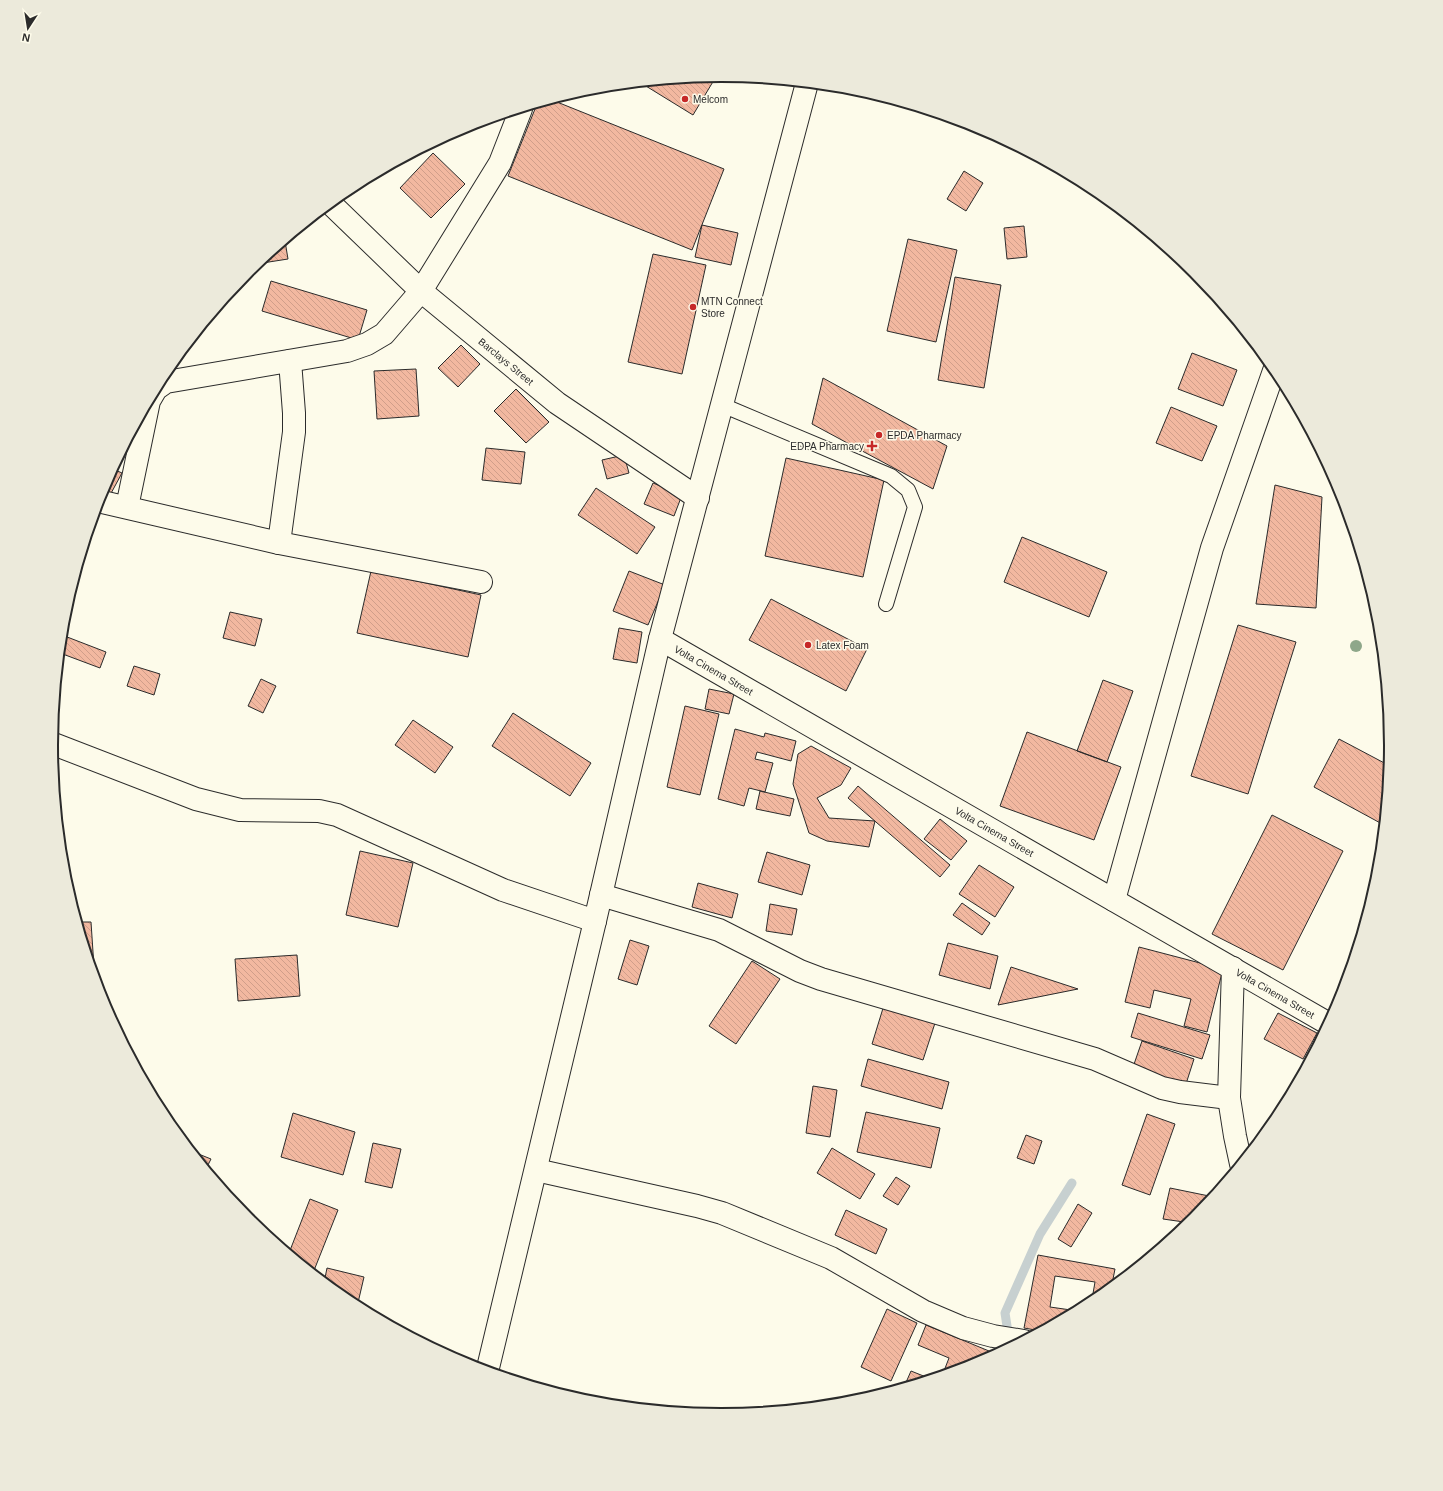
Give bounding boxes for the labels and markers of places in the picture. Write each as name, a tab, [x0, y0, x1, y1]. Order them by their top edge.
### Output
marker: Melcom	[680, 94, 690, 104]
place label: Melcom	[693, 94, 728, 105]
place label: MTN Connect Store	[701, 296, 763, 319]
marker: MTN Connect Store	[688, 302, 698, 312]
marker: EPDA Pharmacy	[874, 430, 884, 440]
place label: EPDA Pharmacy	[887, 430, 961, 441]
place label: EDPA Pharmacy	[790, 441, 864, 452]
marker: EDPA Pharmacy	[867, 441, 877, 451]
marker: Latex Foam	[803, 640, 813, 650]
place label: Latex Foam	[816, 640, 869, 651]

